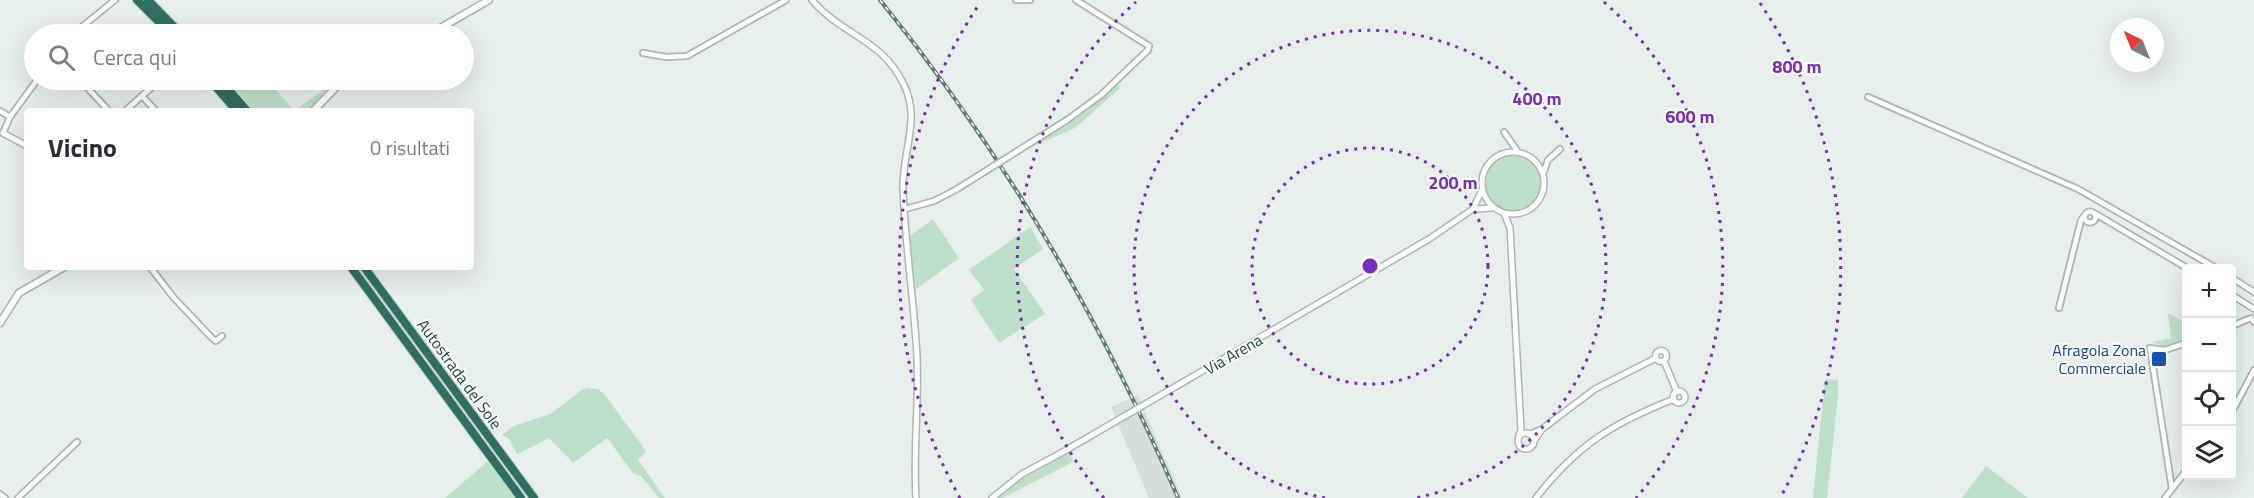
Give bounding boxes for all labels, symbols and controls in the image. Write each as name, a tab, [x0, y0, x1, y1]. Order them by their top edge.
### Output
north arrow	[2110, 18, 2164, 72]
search box	[24, 24, 474, 90]
text: Cerca qui	[93, 40, 177, 74]
icon: search	[45, 41, 78, 74]
text: 800 m	[1772, 53, 1822, 80]
text: 400 m	[1512, 85, 1562, 112]
text: 600 m	[1665, 103, 1715, 130]
text: Vicino	[48, 128, 117, 167]
text: 0 risultati	[370, 132, 450, 163]
text: 200 m	[1428, 169, 1478, 196]
centre of rings	[1360, 256, 1380, 276]
map controls	[2182, 264, 2236, 480]
button: +	[2182, 264, 2236, 318]
street label: Autostrada del Sole	[412, 314, 508, 434]
button: −	[2182, 318, 2236, 372]
street label: Via Arena	[1199, 328, 1267, 380]
place label: Afragola Zona Commerciale	[2052, 338, 2146, 380]
marker: Afragola Zona Commerciale	[2150, 350, 2168, 368]
button: locate	[2182, 372, 2236, 426]
button: layers	[2182, 426, 2236, 480]

